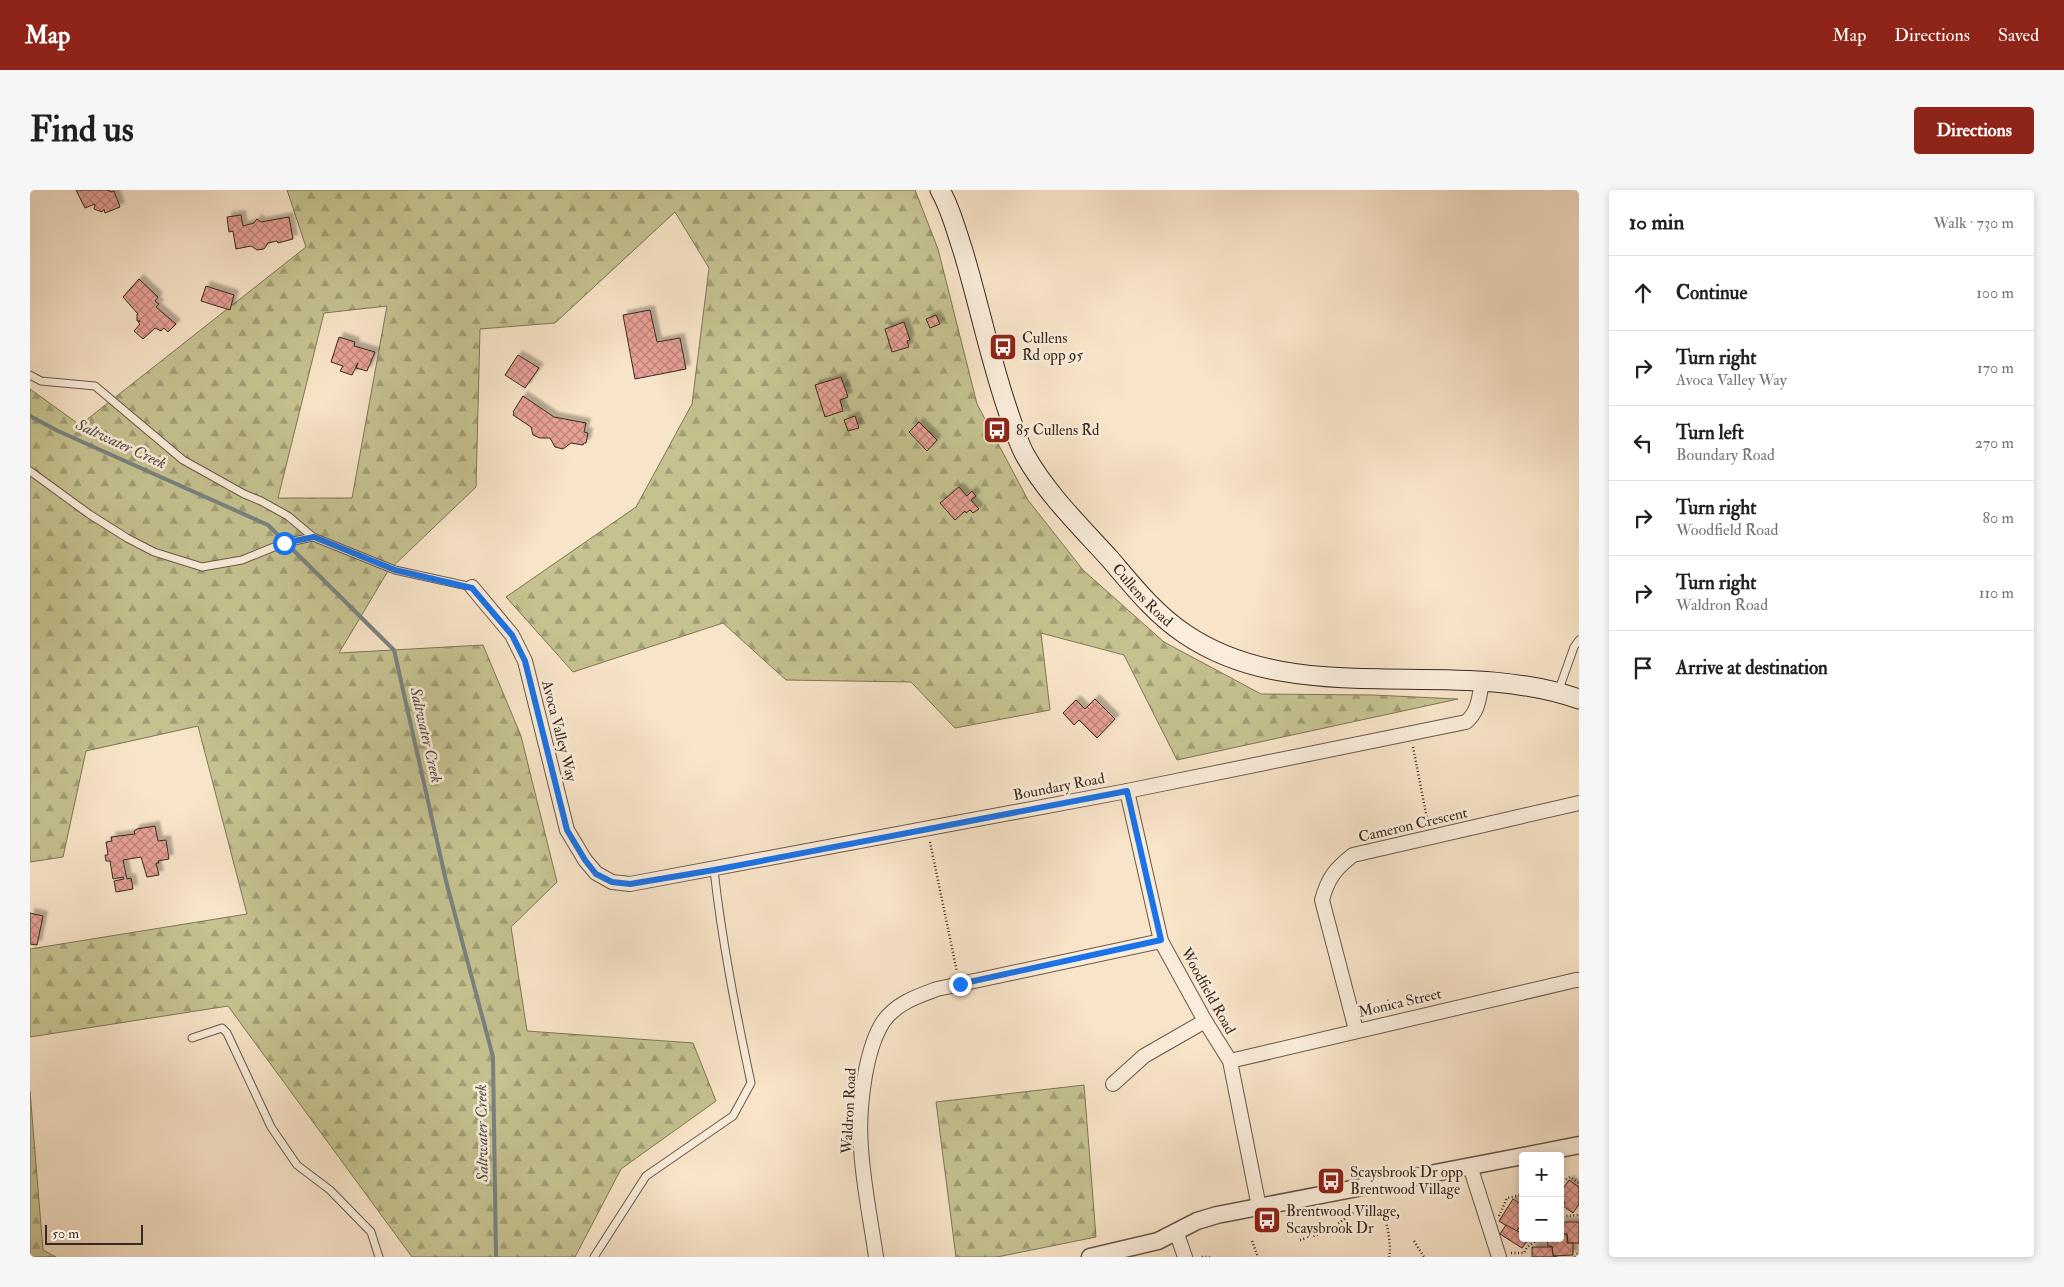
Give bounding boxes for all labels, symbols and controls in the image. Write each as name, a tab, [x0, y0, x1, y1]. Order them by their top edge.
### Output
text: Map	[25, 20, 70, 51]
text: Map	[1833, 24, 1866, 47]
text: Directions	[1894, 24, 1970, 47]
text: Saved	[1998, 24, 2039, 47]
button: Directions	[1914, 107, 2034, 154]
text: Find us	[30, 108, 134, 152]
text: 10 min	[1629, 209, 1684, 236]
text: Walk · 730 m	[1933, 213, 2014, 233]
icon: ahead	[1629, 279, 1657, 307]
text: Continue	[1676, 281, 1747, 305]
text: 100 m	[1976, 283, 2014, 303]
place label: Cullens Rd opp 95	[1022, 329, 1083, 366]
bus stop icon: Cullens Rd opp 95	[988, 332, 1018, 362]
text: Turn right	[1676, 346, 1756, 370]
icon: right	[1629, 354, 1657, 382]
text: 170 m	[1977, 358, 2014, 378]
text: Avoca Valley Way	[1676, 370, 1787, 390]
water label: Saltwater Creek	[72, 414, 170, 474]
bus stop icon: 85 Cullens Rd	[982, 415, 1012, 445]
place label: 85 Cullens Rd	[1016, 421, 1100, 440]
text: Turn left	[1676, 421, 1744, 445]
icon: left	[1629, 429, 1657, 457]
text: 270 m	[1975, 433, 2014, 453]
text: Boundary Road	[1676, 445, 1775, 465]
text: Turn right	[1676, 496, 1756, 520]
icon: right	[1629, 504, 1657, 532]
text: 80 m	[1983, 508, 2014, 528]
text: Woodfield Road	[1676, 520, 1778, 540]
route start	[273, 532, 296, 555]
street label: Cullens Road	[1108, 559, 1177, 631]
text: Turn right	[1676, 571, 1756, 595]
icon: right	[1629, 579, 1657, 607]
text: 110 m	[1979, 583, 2014, 603]
text: Waldron Road	[1676, 595, 1768, 615]
icon: arrive	[1629, 654, 1657, 682]
text: Arrive at destination	[1676, 656, 1828, 680]
street label: Avoca Valley Way	[537, 677, 581, 784]
water label: Saltwater Creek	[405, 684, 447, 785]
street label: Boundary Road	[1012, 769, 1107, 805]
street label: Cameron Crescent	[1357, 803, 1469, 847]
street label: Woodfield Road	[1176, 944, 1240, 1038]
route end	[949, 973, 972, 996]
street label: Monica Street	[1357, 984, 1443, 1022]
street label: Waldron Road	[837, 1067, 861, 1156]
water label: Saltwater Creek	[471, 1084, 493, 1183]
map controls	[1519, 1152, 1564, 1242]
button: +	[1519, 1152, 1564, 1197]
place label: Scaysbrook Dr opp Brentwood Village	[1350, 1163, 1463, 1199]
bus stop icon: Scaysbrook Dr opp Brentwood Village	[1316, 1166, 1346, 1196]
button: −	[1519, 1197, 1564, 1242]
place label: Brentwood Village, Scaysbrook Dr	[1286, 1202, 1400, 1238]
bus stop icon: Brentwood Village, Scaysbrook Dr	[1252, 1205, 1282, 1235]
scale bar	[45, 1222, 142, 1245]
text: 50 m	[52, 1225, 79, 1242]

